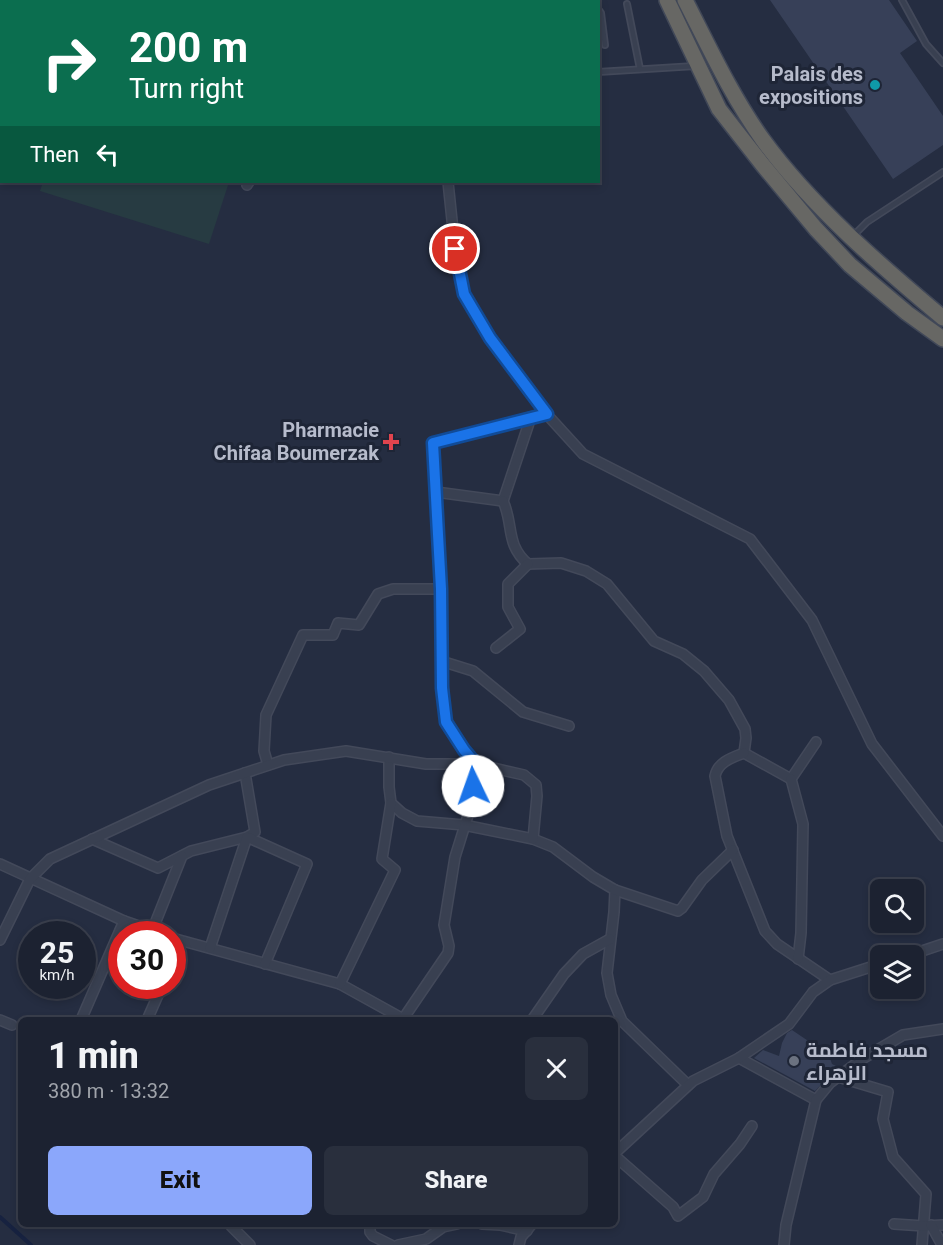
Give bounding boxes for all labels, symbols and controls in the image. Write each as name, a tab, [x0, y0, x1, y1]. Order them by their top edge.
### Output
text: 200 m	[129, 23, 248, 72]
icon: right	[30, 24, 108, 102]
place label: Palais des expositions	[759, 62, 863, 109]
text: Turn right	[129, 73, 244, 105]
marker: Palais des expositions	[868, 78, 882, 92]
icon: left	[91, 138, 124, 171]
text: Then	[30, 142, 79, 167]
pin	[429, 223, 480, 274]
icon: arrive	[438, 232, 471, 265]
place label: Pharmacie Chifaa Boumerzak	[214, 418, 379, 465]
marker: Pharmacie Chifaa Boumerzak	[384, 435, 398, 449]
position arrow	[441, 754, 505, 818]
map controls	[870, 879, 924, 999]
button: search	[870, 879, 924, 933]
speed limit sign: 30	[108, 921, 186, 999]
text: 25	[40, 935, 74, 970]
button: layers	[870, 945, 924, 999]
text: km/h	[39, 966, 75, 984]
text: 1 min	[48, 1035, 139, 1077]
button: close	[525, 1037, 588, 1100]
place label: مسجد فاطمة الزهراء	[806, 1038, 928, 1085]
marker: مسجد فاطمة الزهراء	[787, 1054, 801, 1068]
text: 380 m · 13:32	[48, 1079, 169, 1103]
button: Exit	[48, 1146, 312, 1215]
button: Share	[324, 1146, 588, 1215]

